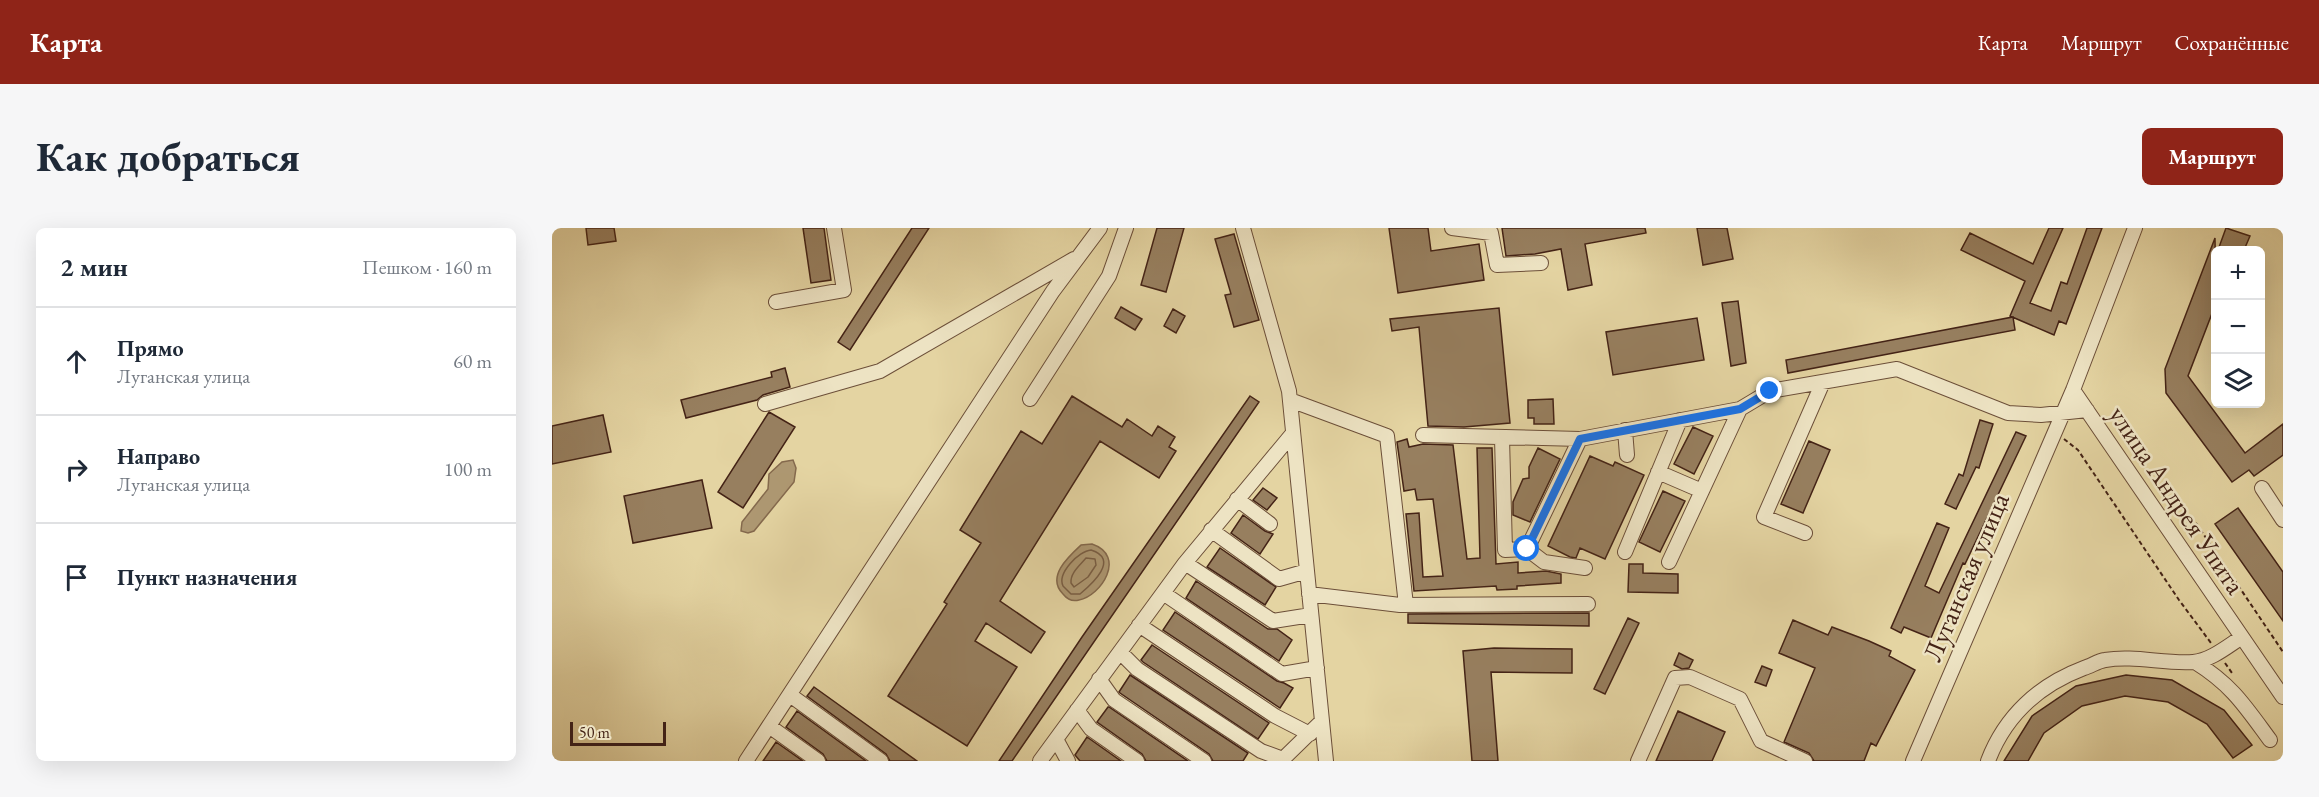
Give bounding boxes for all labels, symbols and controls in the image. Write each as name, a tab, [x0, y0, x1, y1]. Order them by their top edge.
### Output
text: Карта	[30, 24, 102, 60]
text: Карта	[1978, 29, 2028, 56]
text: Маршрут	[2061, 29, 2142, 56]
text: Сохранённые	[2175, 29, 2289, 56]
button: Маршрут	[2142, 128, 2283, 185]
text: Как добраться	[36, 129, 300, 184]
map controls	[2211, 246, 2265, 408]
button: +	[2211, 246, 2265, 300]
text: 2 мин	[60, 250, 128, 284]
text: Пешком · 160 m	[362, 254, 492, 280]
button: −	[2211, 300, 2265, 354]
text: Прямо	[117, 334, 184, 363]
icon: ahead	[60, 345, 93, 378]
text: 60 m	[453, 348, 492, 374]
button: layers	[2211, 354, 2265, 408]
text: Луганская улица	[117, 363, 250, 389]
route end	[1756, 377, 1782, 403]
street label: улица Андрея Упита	[2101, 399, 2254, 601]
text: Направо	[117, 442, 200, 471]
icon: right	[60, 453, 93, 486]
text: 100 m	[444, 456, 492, 482]
text: Луганская улица	[117, 471, 250, 497]
street label: Луганская улица	[1914, 487, 2017, 666]
route start	[1513, 535, 1539, 561]
icon: arrive	[60, 561, 93, 594]
text: Пункт назначения	[117, 563, 297, 592]
scale bar	[570, 719, 666, 746]
text: 50 m	[579, 722, 610, 743]

